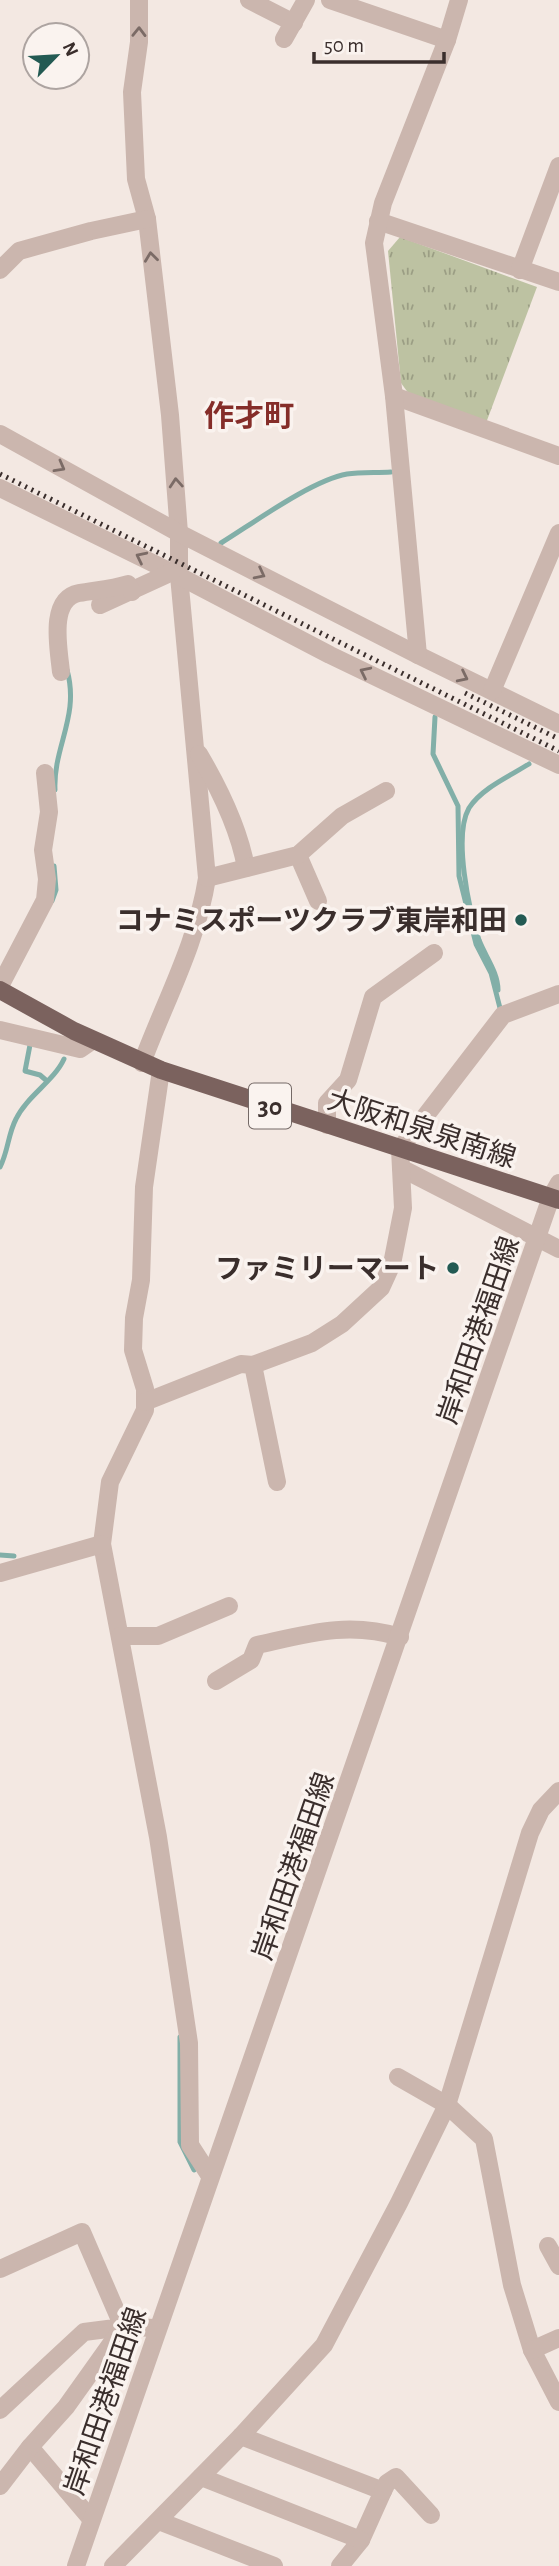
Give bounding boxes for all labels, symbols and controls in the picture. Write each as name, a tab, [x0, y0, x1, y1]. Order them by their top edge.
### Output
north arrow	[21, 21, 91, 91]
scale bar	[314, 21, 444, 65]
one-way arrow	[131, 26, 146, 37]
text: 50 m	[324, 35, 364, 56]
text: N	[59, 39, 81, 59]
one-way arrow	[144, 251, 159, 263]
district label: 作才町	[204, 400, 294, 432]
one-way arrow	[52, 459, 65, 472]
one-way arrow	[168, 477, 183, 488]
one-way arrow	[136, 551, 148, 565]
one-way arrow	[253, 566, 265, 580]
one-way arrow	[360, 667, 372, 681]
one-way arrow	[456, 669, 468, 683]
place label: コナミスポーツクラブ東岸和田	[116, 905, 507, 936]
marker: コナミスポーツクラブ東岸和田	[513, 912, 529, 928]
road number: 30	[249, 1084, 291, 1128]
street label: 大阪和泉泉南線	[324, 1084, 520, 1174]
street label: 岸和田港福田線	[433, 1233, 525, 1428]
place label: ファミリーマート	[215, 1255, 439, 1284]
marker: ファミリーマート	[445, 1260, 461, 1276]
street label: 岸和田港福田線	[248, 1769, 340, 1964]
street label: 岸和田港福田線	[60, 2304, 152, 2499]

